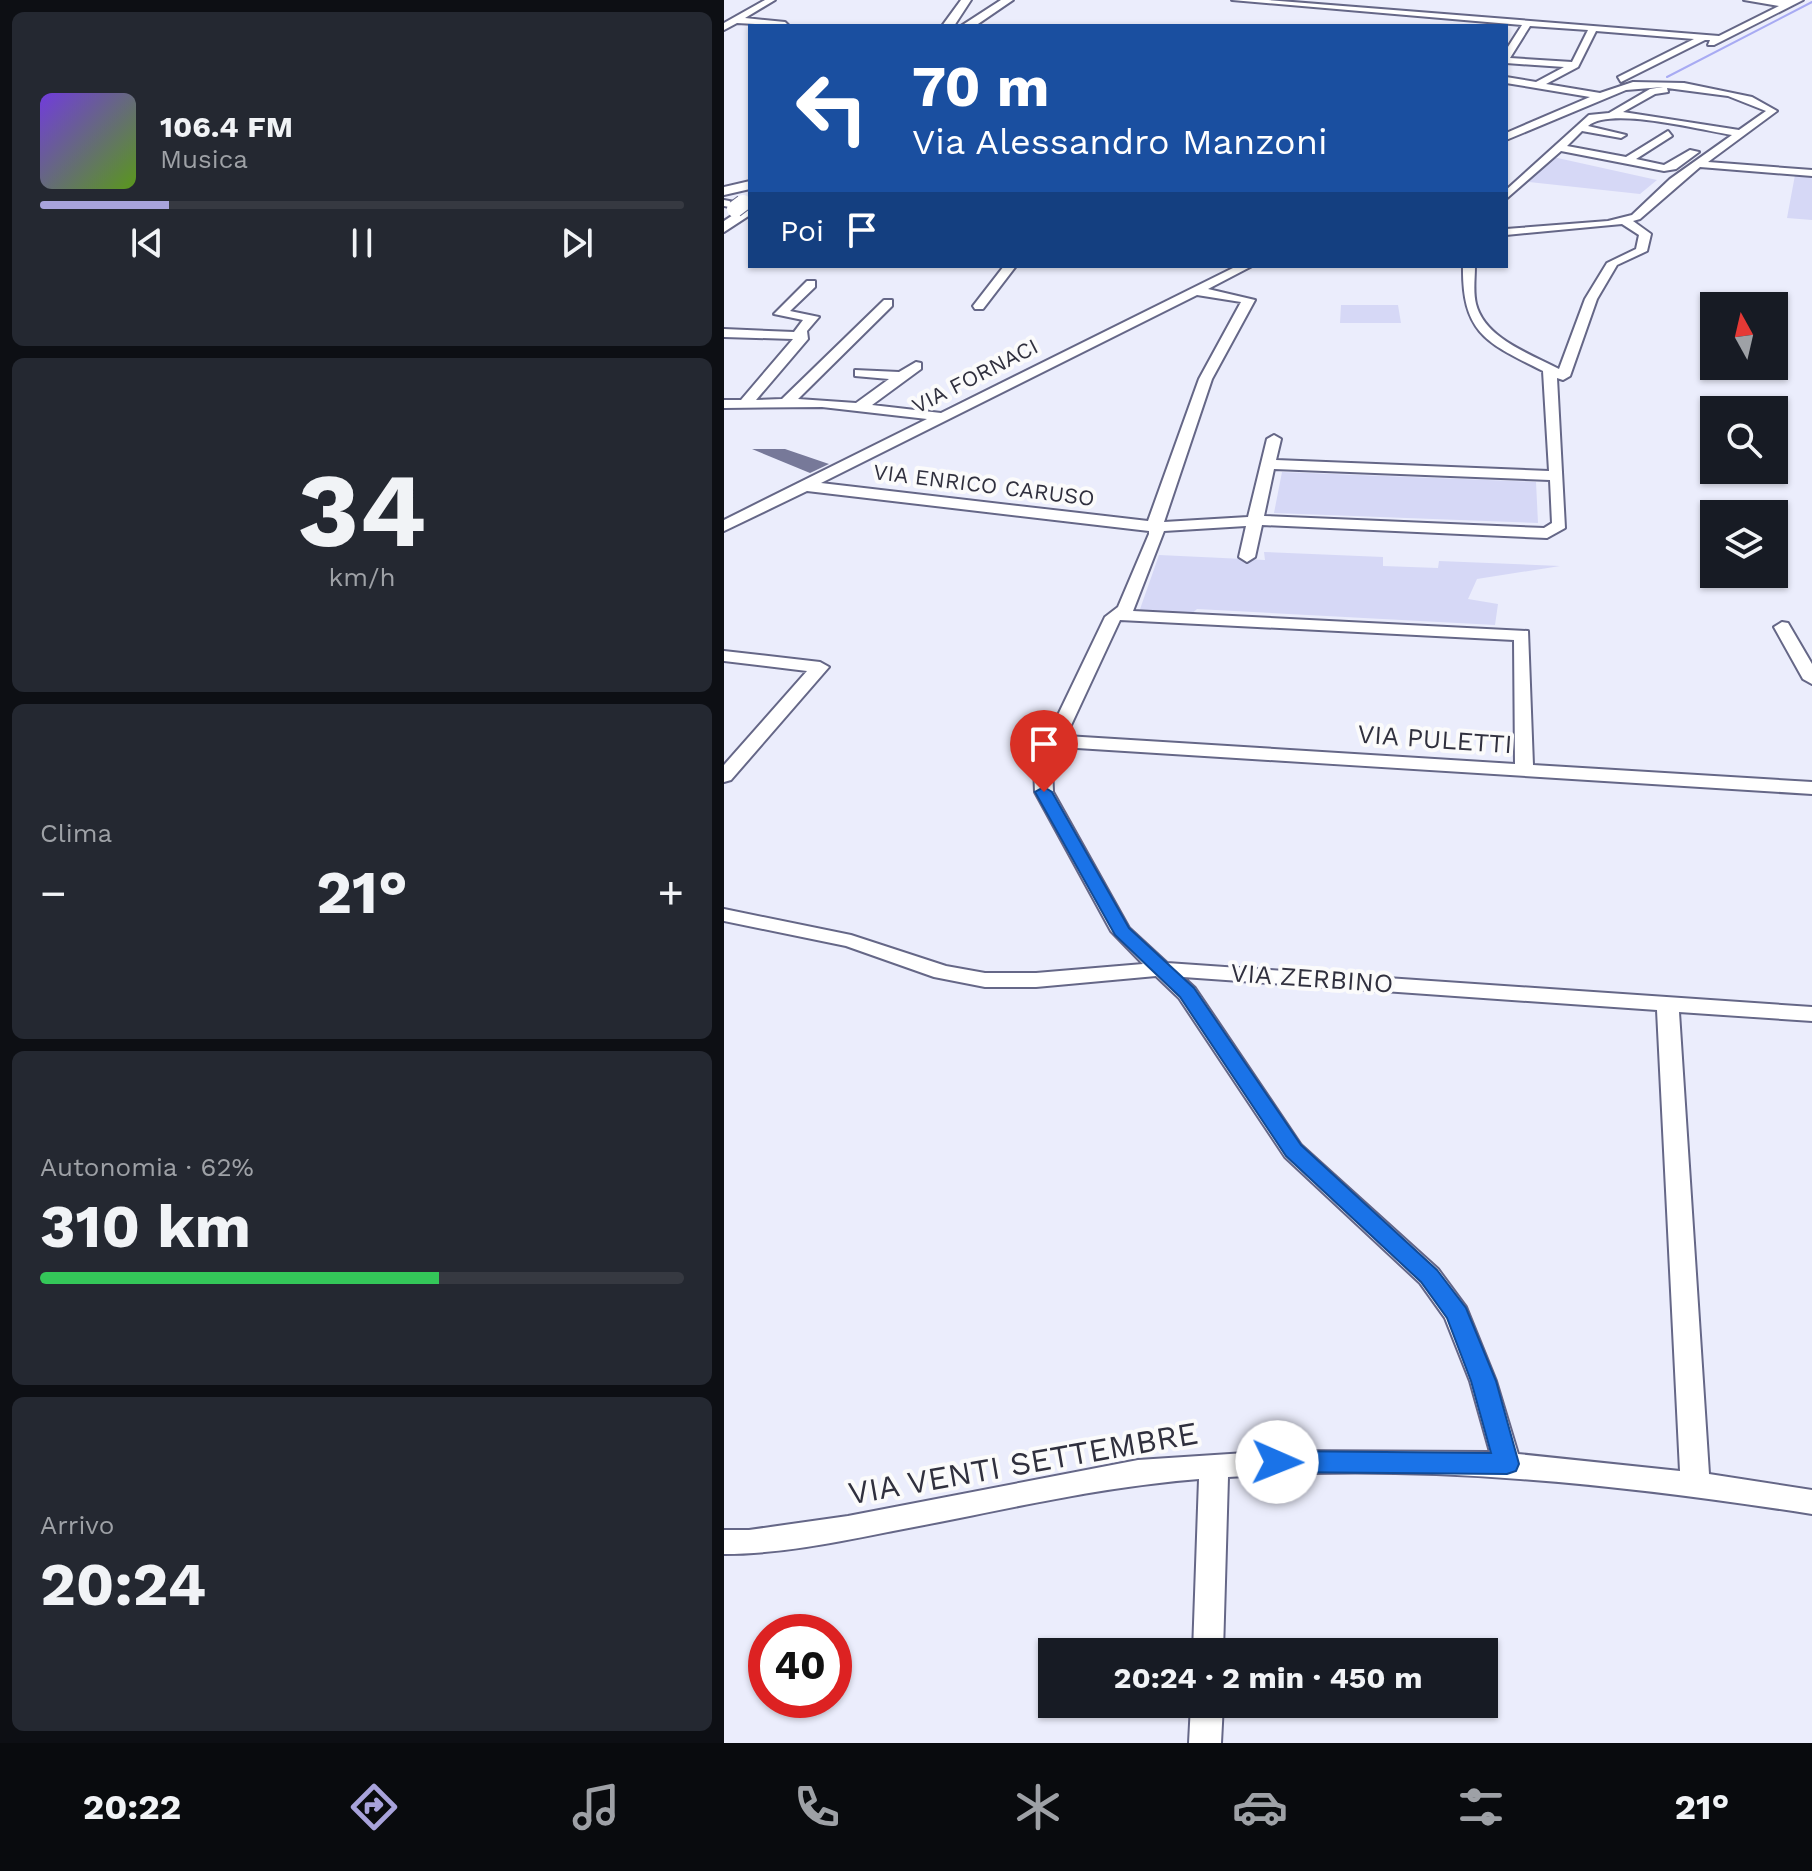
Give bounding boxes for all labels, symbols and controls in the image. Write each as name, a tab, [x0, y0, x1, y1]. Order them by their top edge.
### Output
text: 70 m	[912, 54, 1049, 120]
icon: left	[780, 56, 884, 160]
text: 106.4 FM	[160, 109, 293, 144]
text: Via Alessandro Manzoni	[912, 121, 1328, 163]
text: Musica	[160, 144, 248, 174]
icon: arrive	[840, 208, 884, 252]
text: Poi	[780, 213, 824, 248]
icon: previous	[125, 221, 169, 265]
icon: pause	[340, 221, 384, 265]
icon: next	[555, 221, 599, 265]
north arrow	[1700, 292, 1788, 380]
map controls	[1700, 292, 1788, 588]
street label: VIA FORNACI	[908, 334, 1042, 418]
button: search	[1700, 396, 1788, 484]
text: 34	[298, 449, 426, 571]
street label: VIA ENRICO CARUSO	[872, 459, 1096, 511]
button: layers	[1700, 500, 1788, 588]
text: km/h	[329, 562, 395, 592]
pin	[1010, 710, 1078, 792]
street label: VIA PULETTI	[1357, 719, 1513, 759]
icon: arrive	[1022, 722, 1066, 766]
text: Clima	[40, 818, 112, 848]
text: 21°	[316, 857, 408, 928]
text: −	[40, 867, 67, 919]
text: +	[657, 867, 684, 919]
street label: VIA ZERBINO	[1230, 957, 1394, 999]
text: Autonomia · 62%	[40, 1152, 254, 1182]
text: 310 km	[40, 1191, 251, 1262]
street label: VIA VENTI SETTEMBRE	[845, 1414, 1201, 1512]
position arrow	[1235, 1420, 1319, 1504]
text: Arrivo	[40, 1510, 114, 1540]
text: 20:24	[40, 1549, 206, 1620]
speed limit sign: 40	[748, 1614, 852, 1718]
text: 20:24 · 2 min · 450 m	[1114, 1660, 1422, 1695]
icon: directions	[346, 1779, 402, 1835]
icon: music	[568, 1779, 624, 1835]
icon: phone	[789, 1779, 845, 1835]
icon: climate	[1010, 1779, 1066, 1835]
icon: car	[1232, 1779, 1288, 1835]
icon: filters	[1453, 1779, 1509, 1835]
text: 20:22	[83, 1786, 181, 1828]
text: 21°	[1675, 1786, 1729, 1828]

